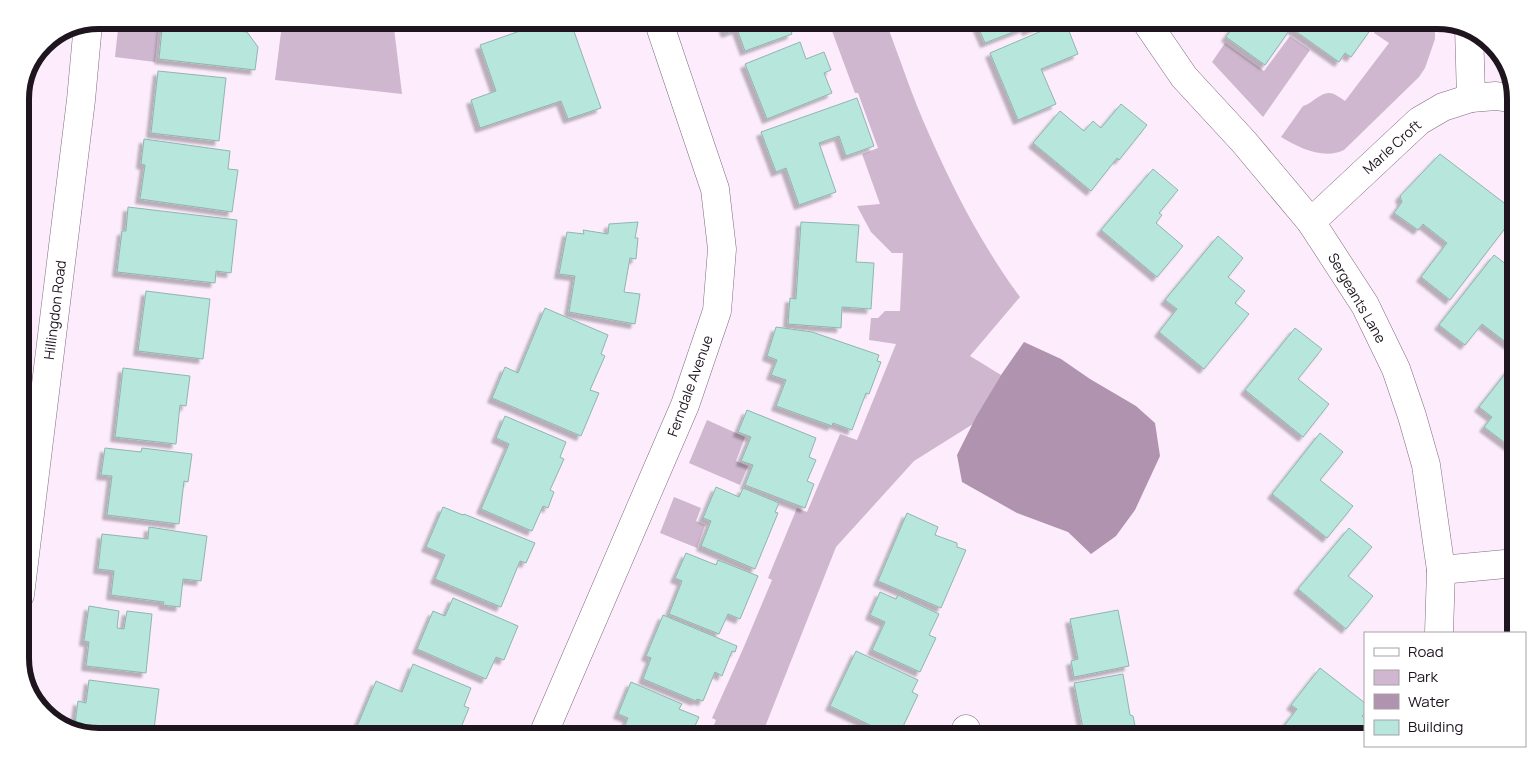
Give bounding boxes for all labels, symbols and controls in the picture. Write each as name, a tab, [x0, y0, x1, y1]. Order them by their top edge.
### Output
street label: Marle Croft	[1358, 115, 1425, 178]
street label: Sergeants Lane	[1324, 249, 1391, 346]
street label: Hillingdon Road	[39, 259, 70, 361]
street label: Ferndale Avenue	[662, 332, 717, 439]
legend	[1364, 632, 1526, 747]
text: Road	[1408, 641, 1444, 662]
text: Park	[1408, 666, 1438, 687]
text: Water	[1408, 691, 1450, 712]
text: Building	[1408, 716, 1463, 737]

